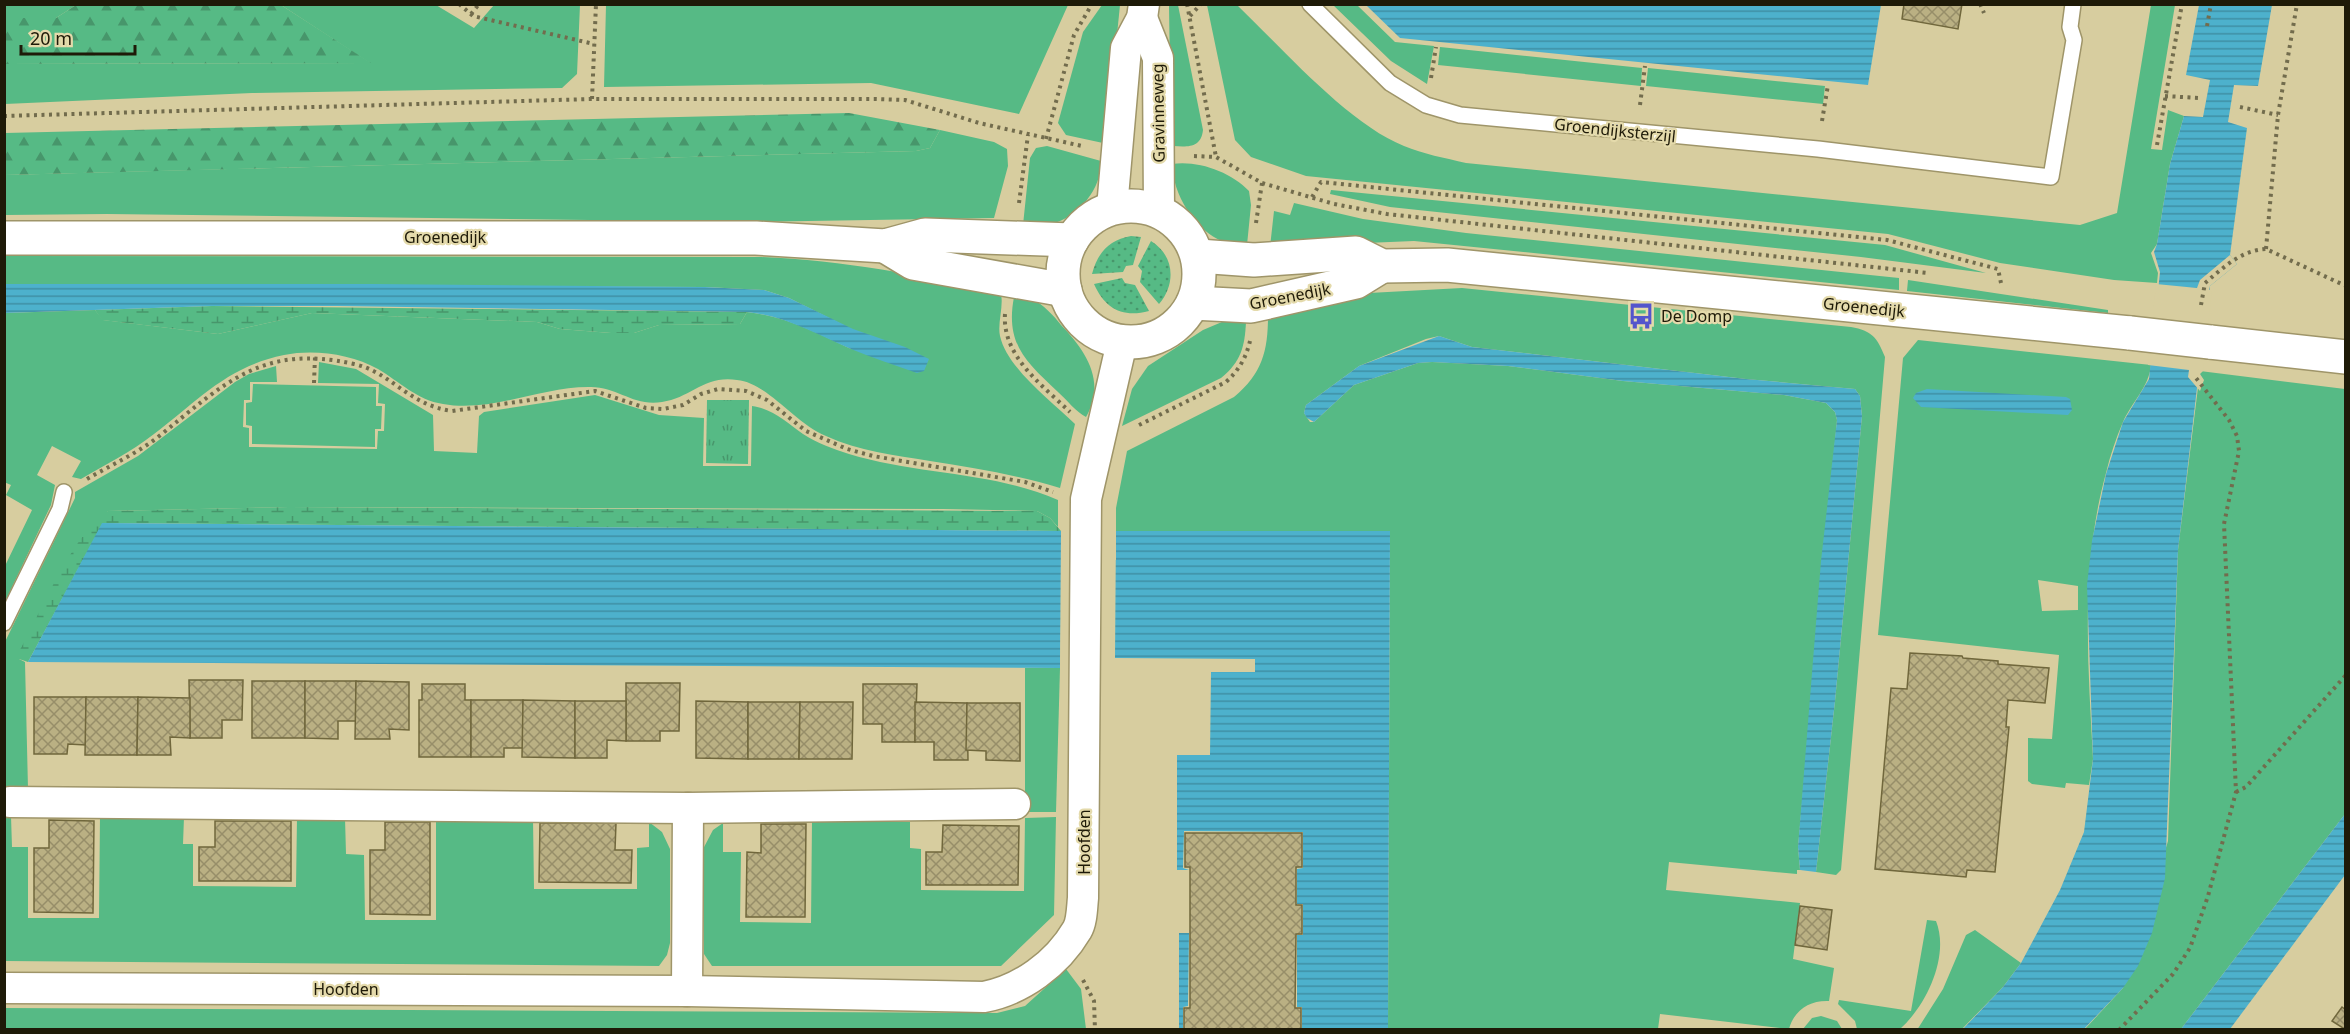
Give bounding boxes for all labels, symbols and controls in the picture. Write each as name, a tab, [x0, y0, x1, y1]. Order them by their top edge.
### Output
scale bar	[21, 18, 135, 56]
text: 20 m	[30, 26, 72, 50]
street label: Gravinneweg	[1146, 63, 1170, 163]
street label: Groendijksterzijl	[1553, 113, 1677, 147]
street label: Groenedijk	[404, 226, 487, 248]
street label: Groenedijk	[1248, 277, 1333, 315]
street label: Groenedijk	[1822, 292, 1906, 322]
bus stop icon: De Domp	[1626, 301, 1656, 331]
place label: De Domp	[1661, 305, 1732, 327]
street label: Hoofden	[1073, 809, 1095, 875]
street label: Hoofden	[313, 978, 379, 1000]

